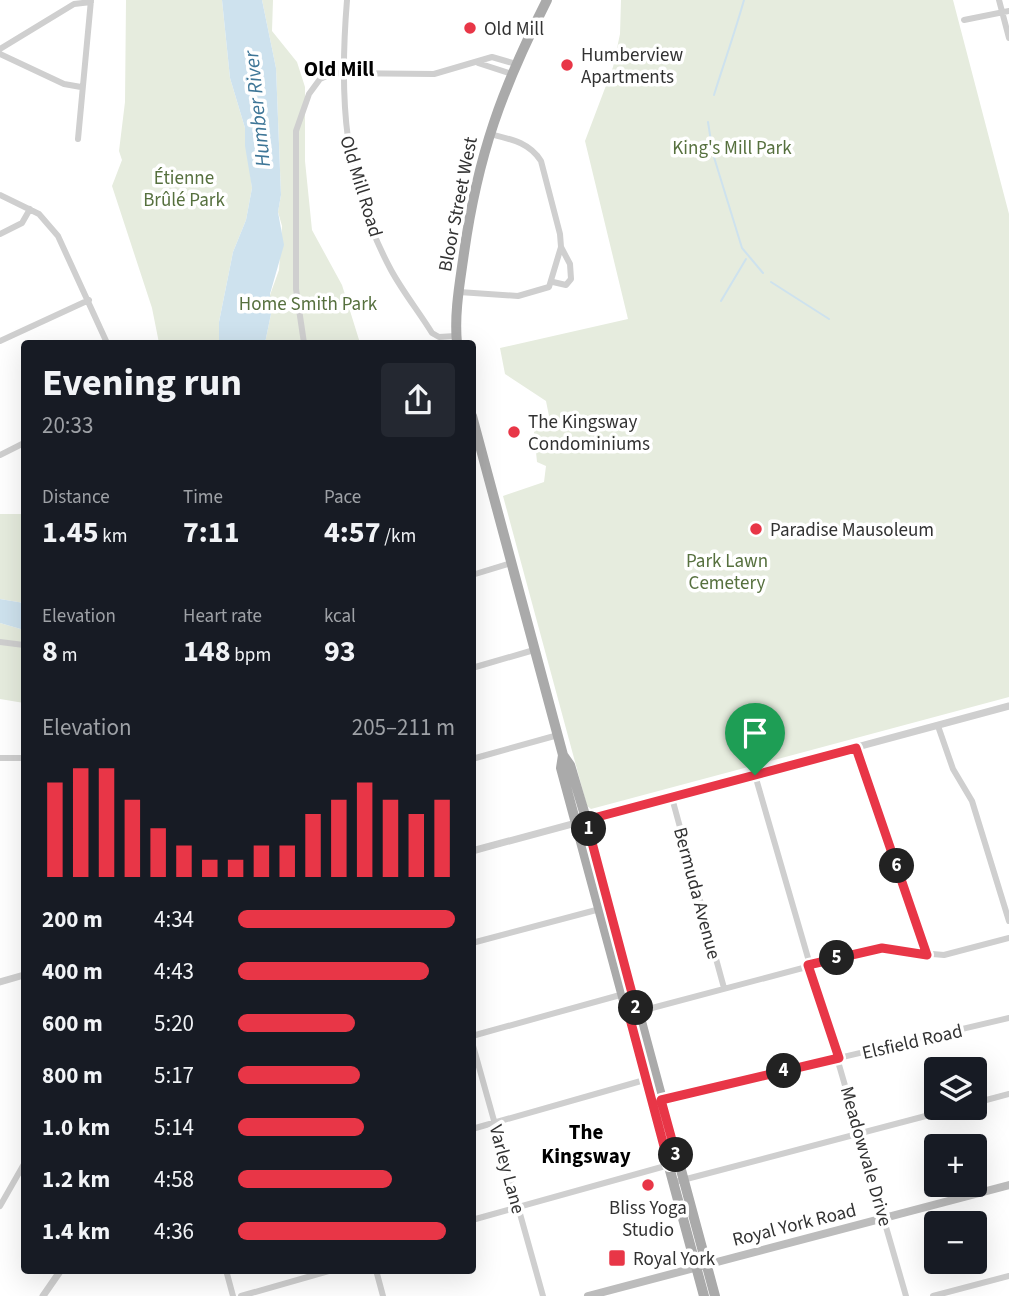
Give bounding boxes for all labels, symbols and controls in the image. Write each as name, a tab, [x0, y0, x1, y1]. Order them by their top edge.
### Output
place label: Old Mill	[484, 16, 544, 43]
marker: Old Mill	[462, 20, 478, 36]
place label: Humberview Apartments	[581, 42, 684, 91]
water label: Humber River	[236, 49, 278, 169]
district label: Old Mill	[304, 54, 374, 84]
marker: Humberview Apartments	[559, 57, 575, 73]
street label: Old Mill Road	[332, 132, 389, 240]
street label: Bloor Street West	[432, 134, 485, 274]
park label: King's Mill Park	[672, 135, 792, 162]
park label: Étienne Brûlé Park	[143, 165, 225, 214]
park label: Home Smith Park	[239, 291, 378, 318]
text: Evening run	[42, 356, 242, 410]
button: share	[381, 363, 455, 437]
text: 20:33	[42, 409, 93, 442]
place label: The Kingsway Condominiums	[528, 409, 650, 458]
marker: The Kingsway Condominiums	[506, 424, 522, 440]
text: Distance	[42, 484, 110, 511]
text: Time	[183, 484, 223, 511]
text: Pace	[324, 484, 361, 511]
text: 1.45	[42, 511, 99, 554]
text: 7:11	[183, 511, 240, 554]
text: 4:57	[324, 511, 381, 554]
place label: Paradise Mausoleum	[770, 517, 934, 544]
marker: Paradise Mausoleum	[748, 521, 764, 537]
text: km	[99, 523, 128, 550]
text: /km	[381, 523, 416, 550]
park label: Park Lawn Cemetery	[686, 548, 768, 597]
text: Elevation	[42, 603, 116, 630]
text: Heart rate	[183, 603, 262, 630]
text: kcal	[324, 603, 356, 630]
text: 8	[42, 630, 58, 673]
text: 148	[183, 630, 231, 673]
text: 93	[324, 630, 356, 673]
text: m	[58, 642, 77, 669]
text: bpm	[231, 642, 271, 669]
pin	[725, 703, 785, 775]
text: Elevation	[42, 711, 132, 744]
text: 205–211 m	[352, 711, 455, 744]
icon: arrive	[736, 714, 774, 752]
pin: 1	[572, 812, 606, 846]
text: 1	[583, 815, 594, 842]
street label: Bermuda Avenue	[666, 824, 727, 962]
pin: 6	[880, 848, 914, 884]
text: 6	[891, 852, 902, 879]
text: 200 m	[42, 903, 103, 936]
text: 4:34	[154, 903, 194, 936]
pin: 5	[820, 940, 854, 976]
text: 5	[831, 944, 842, 971]
text: 400 m	[42, 955, 103, 988]
text: 4:43	[154, 955, 194, 988]
pin: 2	[618, 990, 654, 1026]
text: 2	[630, 994, 641, 1021]
text: 600 m	[42, 1007, 103, 1040]
text: 5:20	[154, 1007, 194, 1040]
street label: Elsfield Road	[859, 1018, 965, 1067]
pin: 4	[766, 1054, 802, 1088]
text: 4	[778, 1057, 789, 1084]
map controls	[924, 1057, 987, 1274]
button: layers	[924, 1057, 987, 1120]
text: 800 m	[42, 1059, 103, 1092]
text: 5:17	[154, 1059, 194, 1092]
street label: Meadowvale Drive	[833, 1083, 898, 1229]
text: 1.0 km	[42, 1111, 110, 1144]
text: 5:14	[154, 1111, 194, 1144]
district label: The Kingsway	[541, 1117, 631, 1171]
street label: Varley Lane	[482, 1122, 531, 1217]
button: +	[924, 1134, 987, 1197]
pin: 3	[658, 1138, 694, 1172]
text: 3	[670, 1141, 681, 1168]
text: 1.2 km	[42, 1163, 110, 1196]
text: 4:58	[154, 1163, 194, 1196]
marker: Bliss Yoga Studio	[640, 1177, 656, 1193]
place label: Bliss Yoga Studio	[609, 1195, 687, 1244]
street label: Royal York Road	[730, 1197, 859, 1254]
button: −	[924, 1211, 987, 1274]
text: 1.4 km	[42, 1215, 110, 1248]
text: 4:36	[154, 1215, 194, 1248]
place label: Royal York	[633, 1246, 716, 1273]
marker: Royal York	[607, 1248, 627, 1268]

